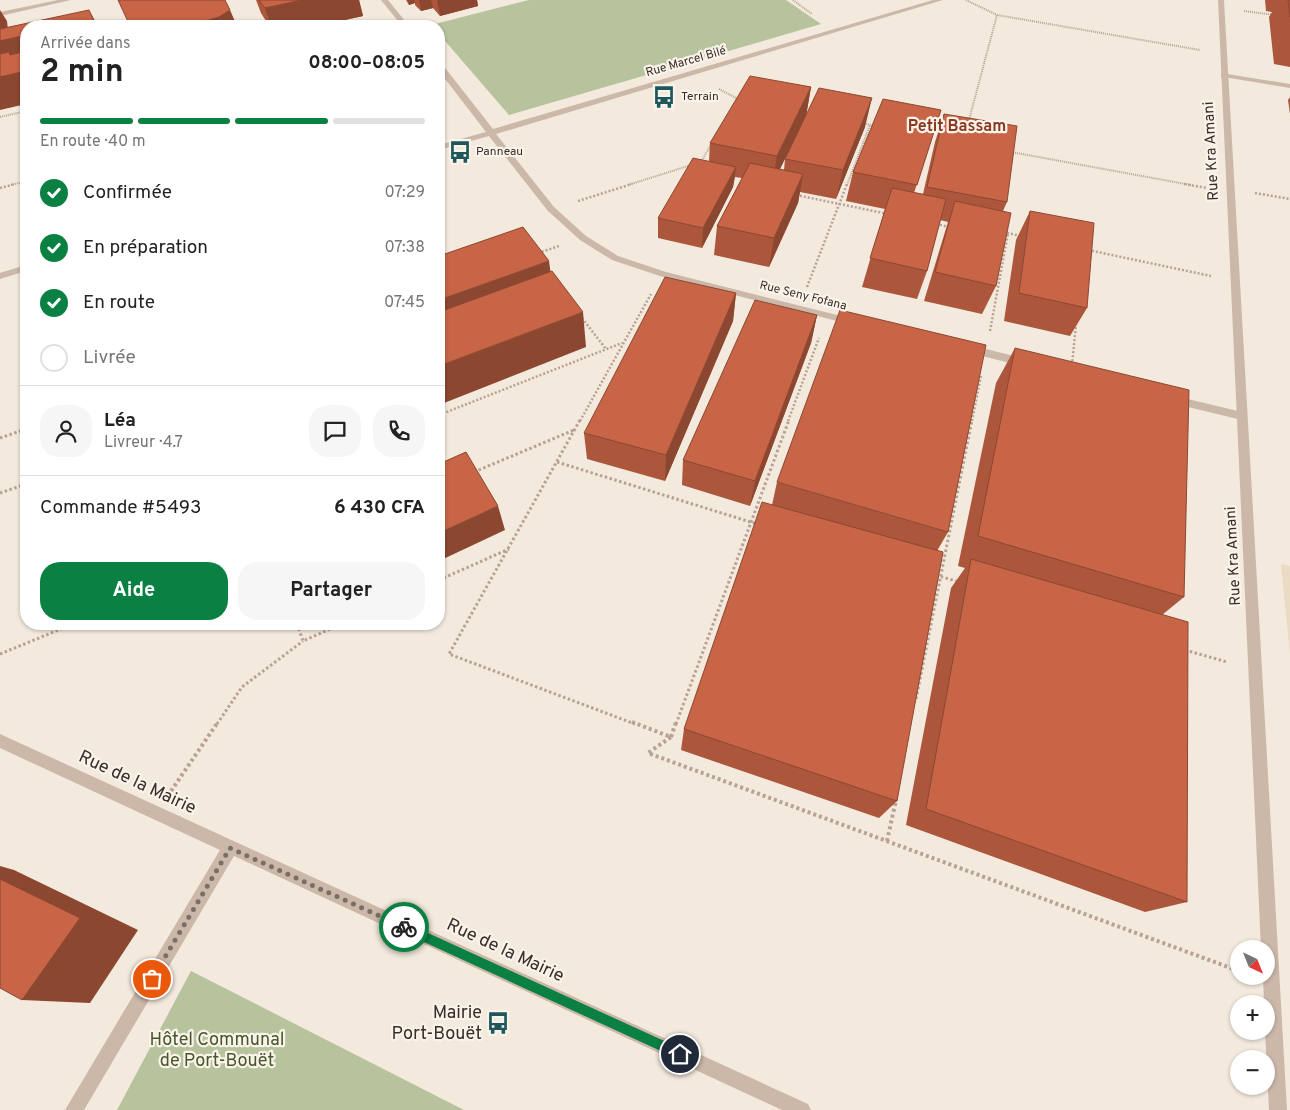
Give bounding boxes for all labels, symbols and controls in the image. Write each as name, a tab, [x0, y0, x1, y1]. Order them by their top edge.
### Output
text: Arrivée dans	[40, 34, 130, 54]
street label: Rue Marcel Bilé	[644, 43, 728, 81]
text: 08:00–08:05	[308, 51, 425, 75]
text: 2 min	[40, 53, 124, 93]
bus stop icon: Terrain	[651, 84, 677, 110]
place label: Terrain	[681, 89, 719, 105]
street label: Rue Kra Amani	[1200, 101, 1224, 201]
district label: Petit Bassam	[908, 117, 1006, 137]
text: En route · 40 m	[40, 132, 146, 152]
bus stop icon: Panneau	[447, 139, 473, 165]
place label: Panneau	[476, 144, 523, 160]
icon: check	[40, 179, 68, 207]
text: Confirmée	[83, 181, 172, 205]
text: 07:29	[385, 183, 425, 203]
icon: check	[40, 234, 68, 262]
text: En préparation	[83, 236, 208, 260]
text: 07:38	[384, 238, 425, 258]
street label: Rue Seny Fofana	[758, 277, 848, 315]
icon: check	[40, 289, 68, 317]
text: En route	[83, 291, 155, 315]
text: 07:45	[384, 293, 425, 313]
text: Livrée	[83, 346, 136, 370]
button: person	[40, 405, 92, 457]
button: chat	[309, 405, 361, 457]
button: phone	[373, 405, 425, 457]
text: Léa	[104, 409, 136, 433]
text: Livreur · 4.7	[104, 433, 183, 453]
text: Commande #5493	[40, 496, 201, 520]
text: 6 430 CFA	[334, 496, 425, 520]
street label: Rue Kra Amani	[1222, 506, 1246, 606]
button: Aide	[40, 562, 228, 620]
button: Partager	[238, 562, 425, 620]
street label: Rue de la Mairie	[74, 746, 200, 820]
courier	[379, 902, 429, 952]
icon: bike	[390, 913, 418, 941]
street label: Rue de la Mairie	[442, 914, 568, 988]
north arrow	[1230, 940, 1275, 985]
map controls	[1230, 940, 1275, 1095]
pin	[131, 958, 173, 1000]
icon: bag	[138, 965, 166, 993]
button: +	[1230, 995, 1275, 1040]
place label: Mairie Port-Bouët	[392, 1002, 482, 1046]
bus stop icon: Mairie Port-Bouët	[485, 1010, 511, 1036]
park label: Hôtel Communal de Port-Bouët	[150, 1029, 284, 1073]
pin	[659, 1033, 701, 1075]
icon: home	[666, 1040, 694, 1068]
button: −	[1230, 1050, 1275, 1095]

